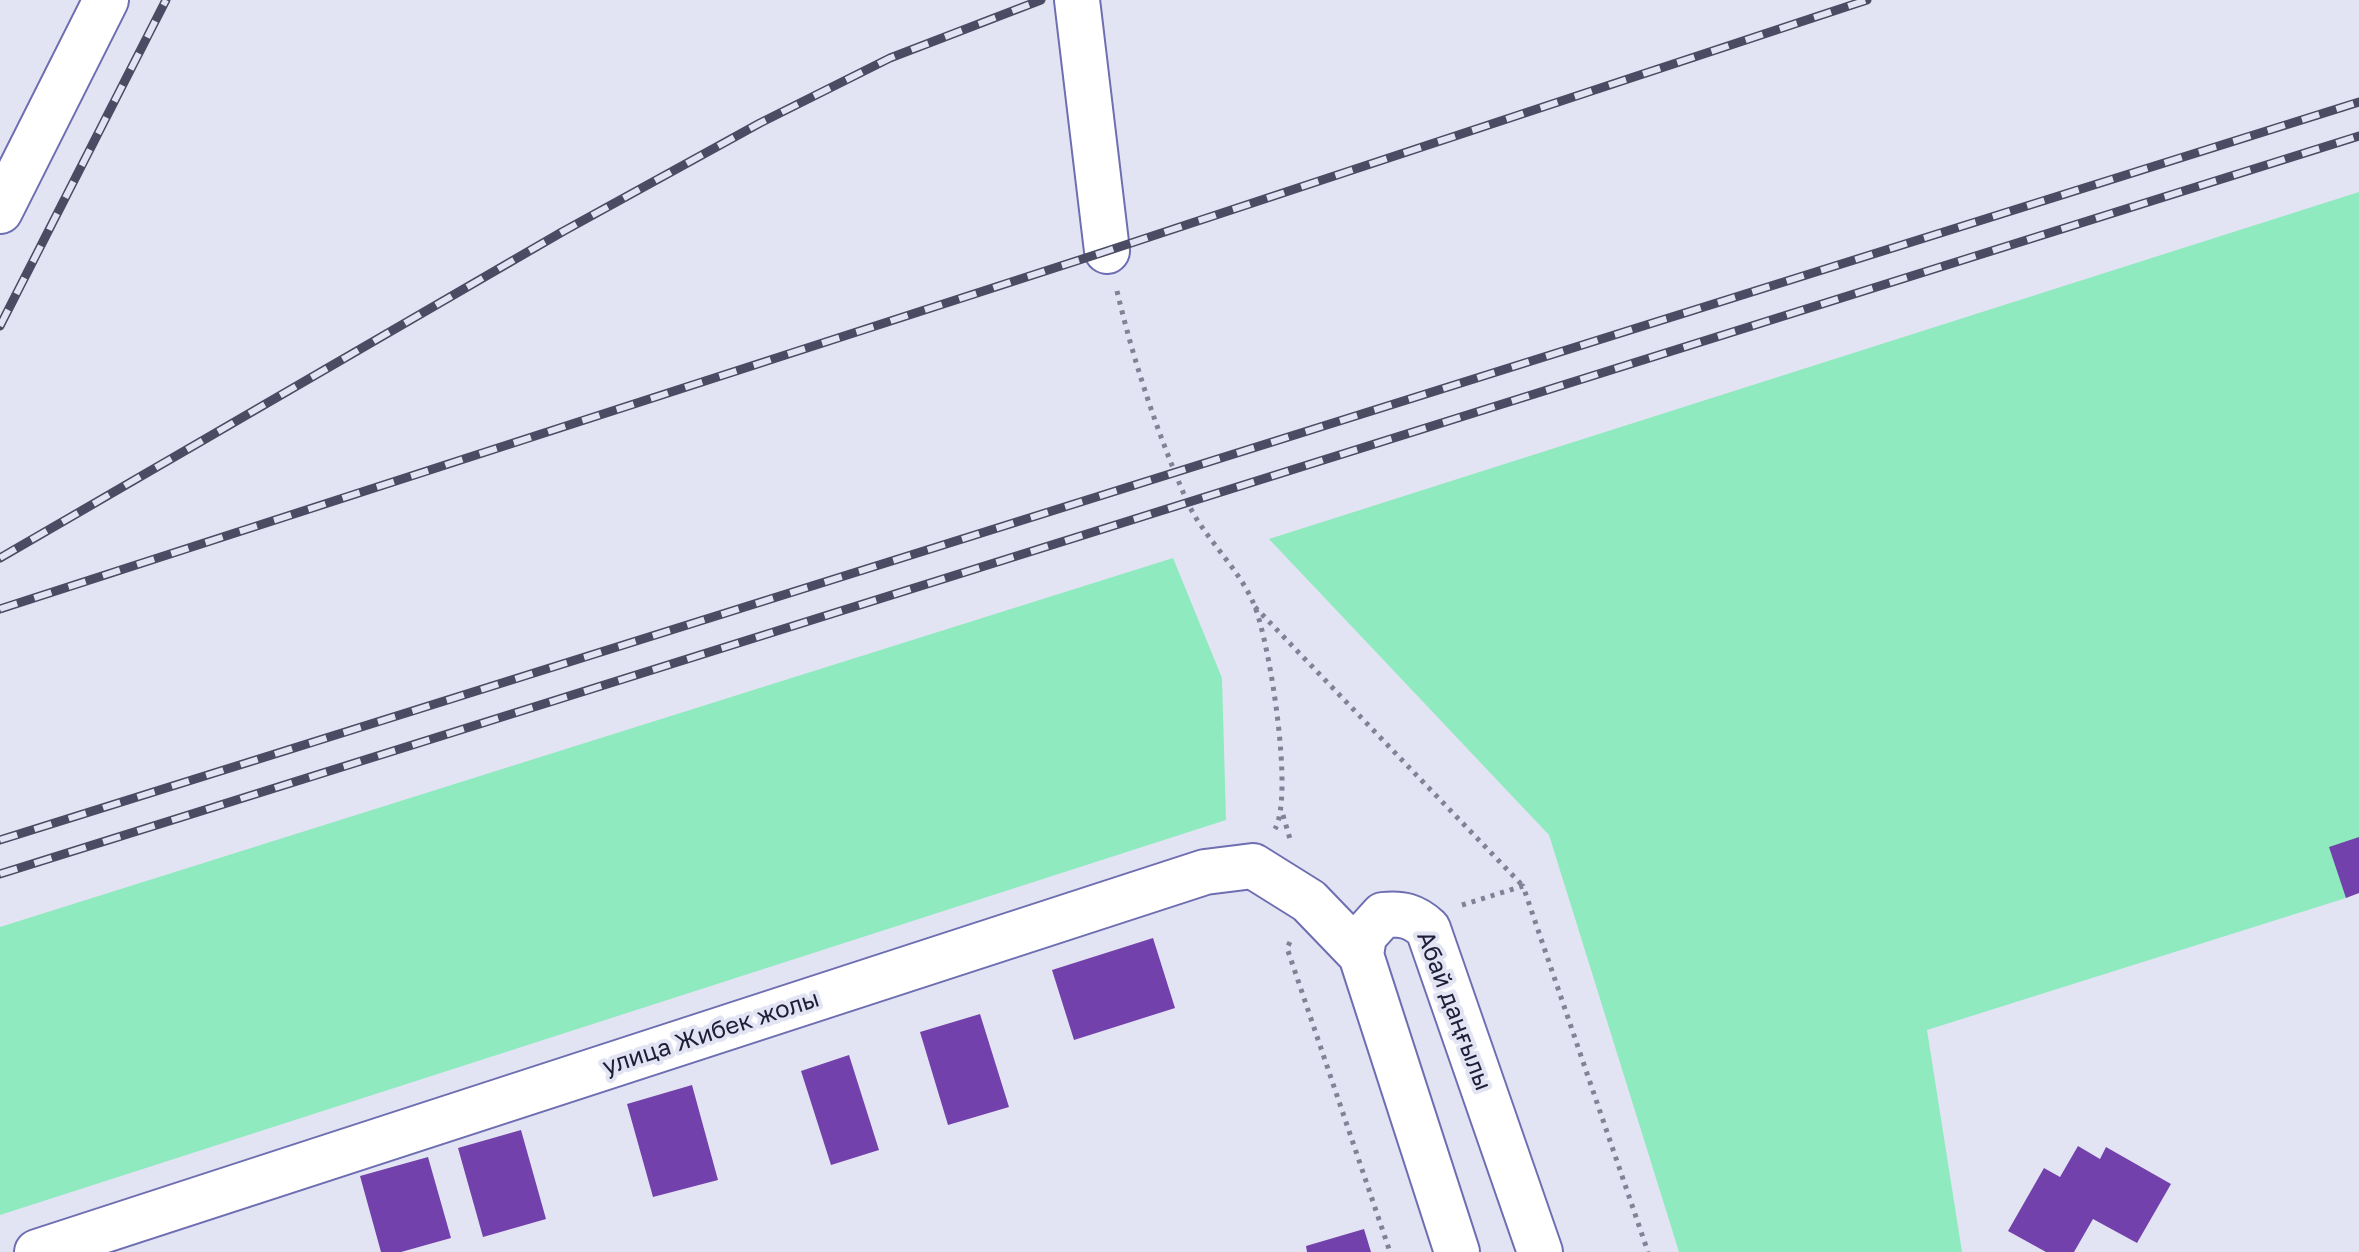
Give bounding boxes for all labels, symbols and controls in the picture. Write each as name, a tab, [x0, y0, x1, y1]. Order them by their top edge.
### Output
street label: Абай даңғылы	[1410, 927, 1498, 1095]
street label: улица Жибек жолы	[599, 984, 823, 1082]

